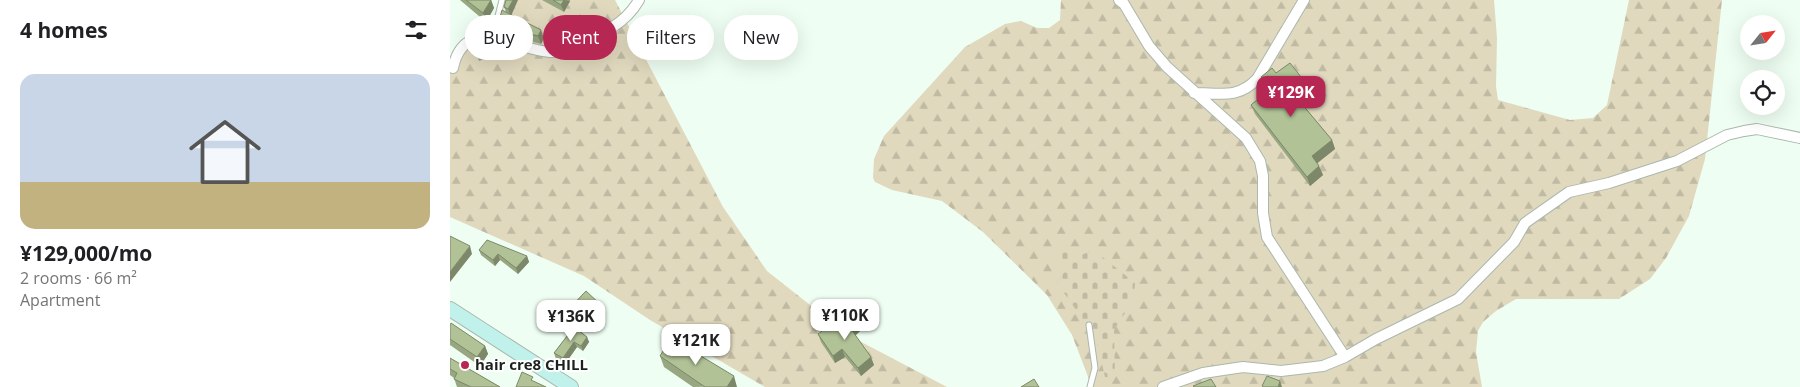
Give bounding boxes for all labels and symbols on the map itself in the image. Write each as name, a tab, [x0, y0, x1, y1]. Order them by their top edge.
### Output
north arrow	[1740, 15, 1785, 60]
pin: ¥129K	[1256, 76, 1326, 118]
pin: ¥110K	[810, 298, 880, 341]
pin: ¥136K	[536, 300, 606, 342]
pin: ¥121K	[661, 324, 731, 366]
place label: hair cre8 CHILL	[475, 354, 588, 374]
marker: hair cre8 CHILL	[459, 359, 471, 371]

